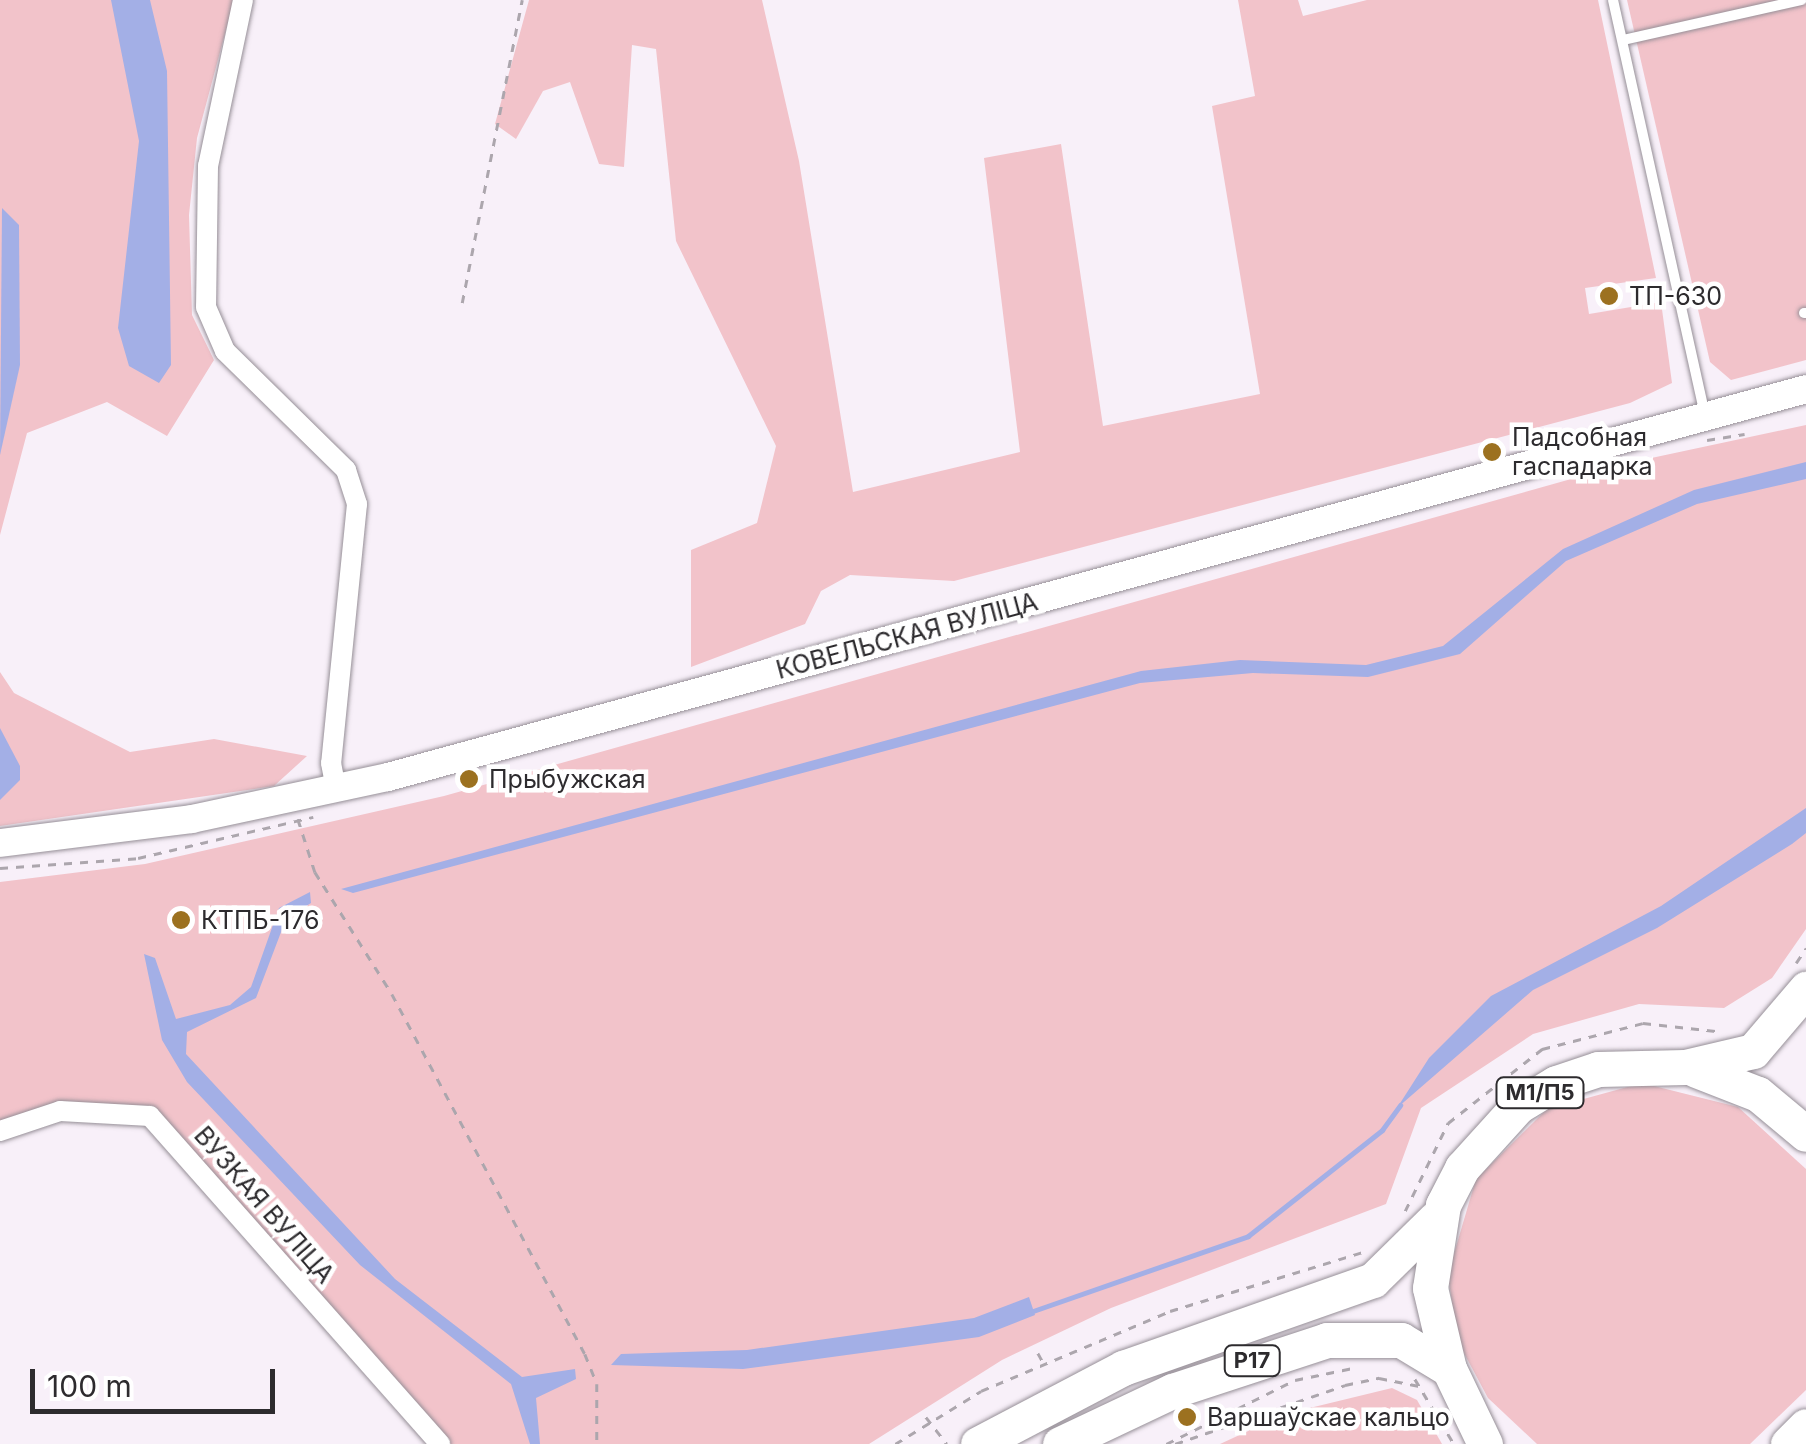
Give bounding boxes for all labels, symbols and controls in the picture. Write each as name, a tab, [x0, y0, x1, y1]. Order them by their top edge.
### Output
place label: ТП-630	[1629, 281, 1722, 311]
marker: ТП-630	[1598, 285, 1620, 307]
place label: Падсобная гаспадарка	[1512, 423, 1653, 482]
marker: Падсобная гаспадарка	[1481, 441, 1503, 463]
street label: КОВЕЛЬСКАЯ ВУЛІЦА	[773, 587, 1041, 685]
place label: Прыбужская	[489, 764, 646, 794]
marker: Прыбужская	[458, 768, 480, 790]
place label: КТПБ-176	[201, 905, 320, 935]
marker: КТПБ-176	[170, 909, 192, 931]
road number: М1/П5	[1495, 1076, 1585, 1110]
street label: ВУЗКАЯ ВУЛІЦА	[188, 1121, 340, 1289]
road number: Р17	[1222, 1344, 1282, 1378]
scale bar	[35, 1349, 280, 1411]
text: 100 m	[47, 1368, 132, 1404]
place label: Варшаўскае кальцо	[1207, 1402, 1450, 1432]
marker: Варшаўскае кальцо	[1176, 1406, 1198, 1428]

